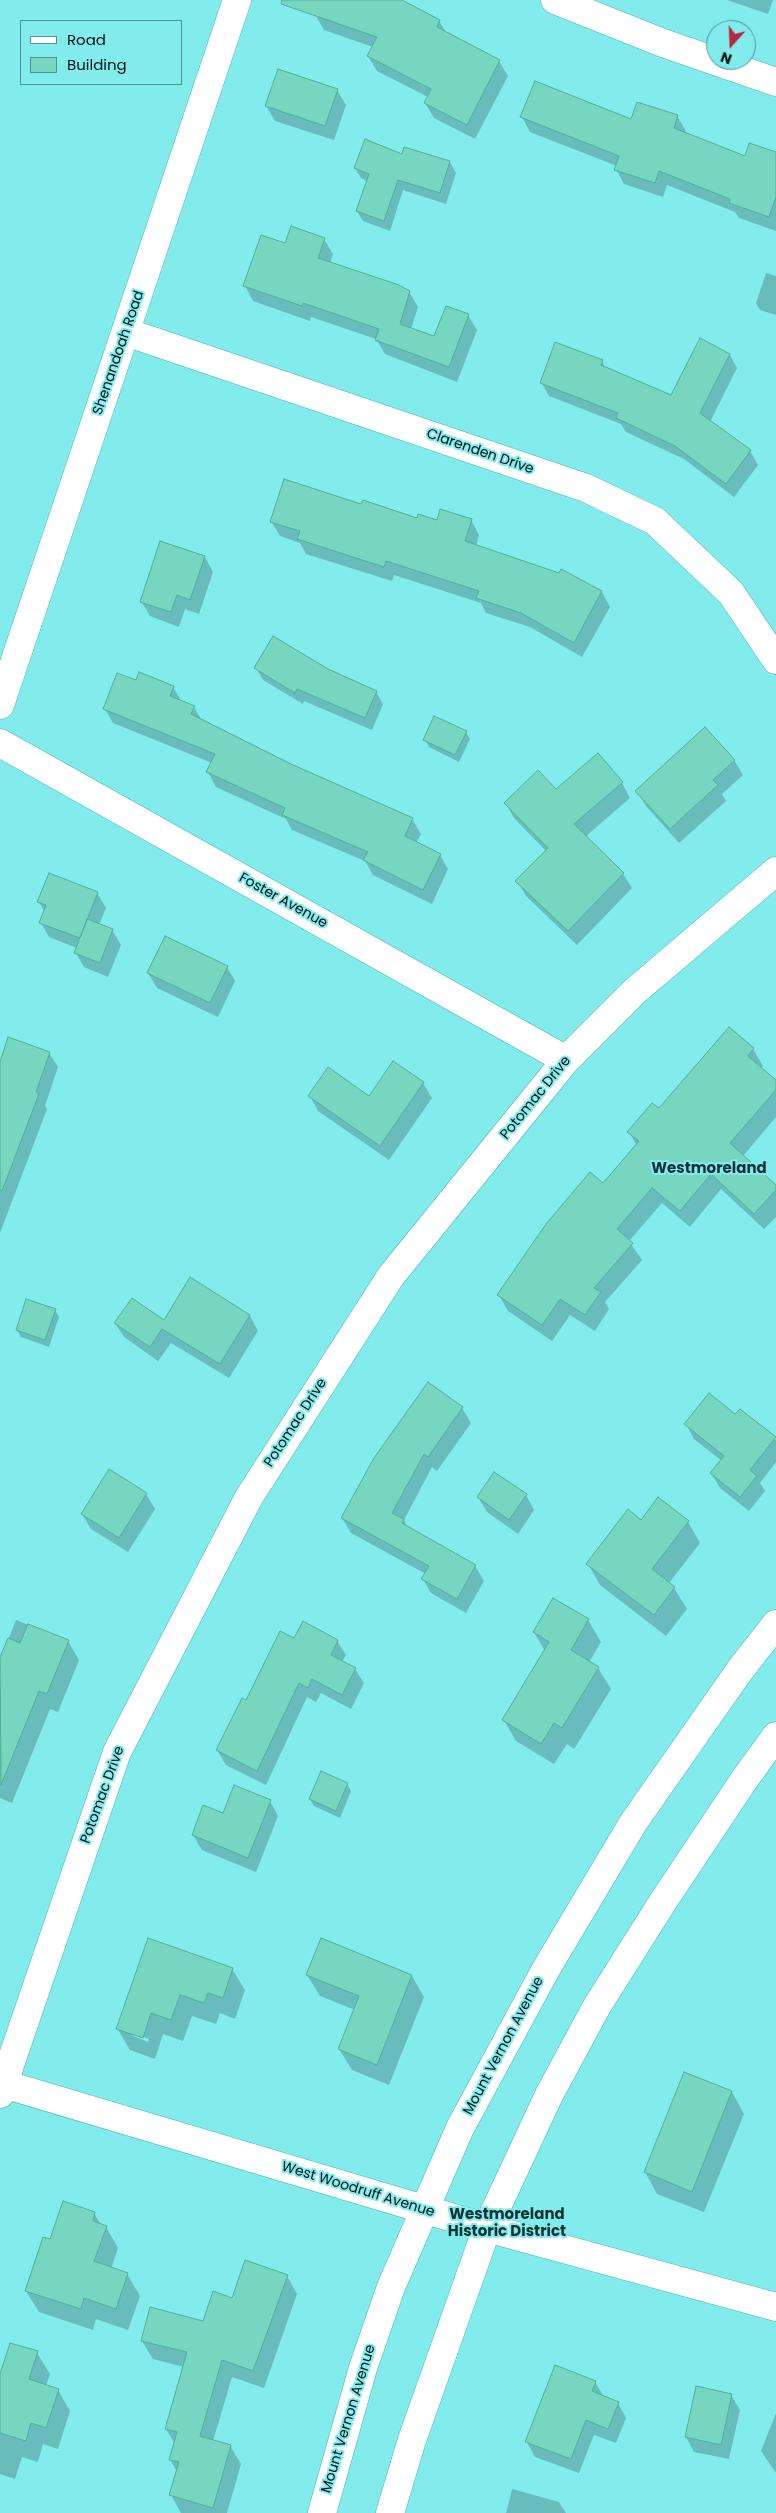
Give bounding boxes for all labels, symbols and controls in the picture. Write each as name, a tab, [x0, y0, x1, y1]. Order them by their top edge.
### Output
legend	[20, 20, 182, 85]
north arrow	[706, 20, 756, 70]
text: Road	[67, 29, 106, 50]
text: N	[718, 47, 735, 69]
text: Building	[67, 54, 127, 75]
street label: Shenandoah Road	[90, 289, 148, 417]
street label: Clarenden Drive	[424, 426, 536, 478]
street label: Foster Avenue	[236, 870, 330, 932]
street label: Potomac Drive	[497, 1053, 575, 1143]
district label: Westmoreland	[651, 1160, 767, 1178]
street label: Potomac Drive	[261, 1376, 331, 1470]
street label: Potomac Drive	[78, 1744, 128, 1846]
street label: Mount Vernon Avenue	[460, 1974, 548, 2118]
street label: West Woodruff Avenue	[279, 2159, 437, 2221]
district label: Westmoreland Historic District	[448, 2206, 566, 2241]
street label: Mount Vernon Avenue	[318, 2343, 380, 2495]

